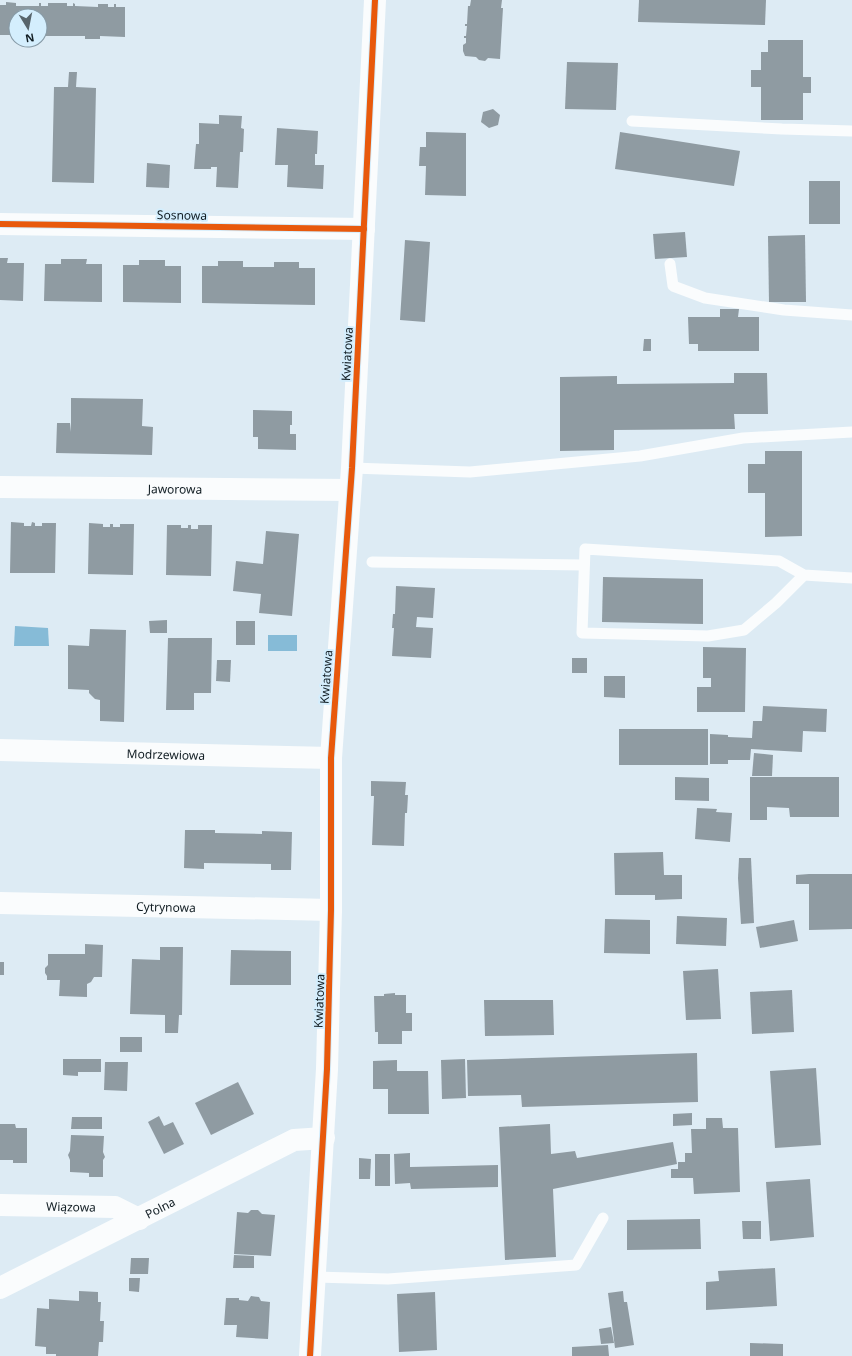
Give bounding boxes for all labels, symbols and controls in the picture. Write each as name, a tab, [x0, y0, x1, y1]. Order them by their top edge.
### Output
north arrow	[8, 8, 48, 48]
text: N	[24, 30, 36, 47]
street label: Sosnowa	[157, 206, 207, 224]
street label: Kwiatowa	[337, 326, 357, 382]
street label: Jaworowa	[147, 480, 202, 497]
street label: Kwiatowa	[316, 649, 336, 705]
street label: Modrzewiowa	[127, 745, 205, 763]
street label: Cytrynowa	[136, 897, 196, 916]
street label: Kwiatowa	[310, 974, 328, 1028]
street label: Polna	[142, 1193, 178, 1222]
street label: Wiązowa	[46, 1197, 96, 1215]

